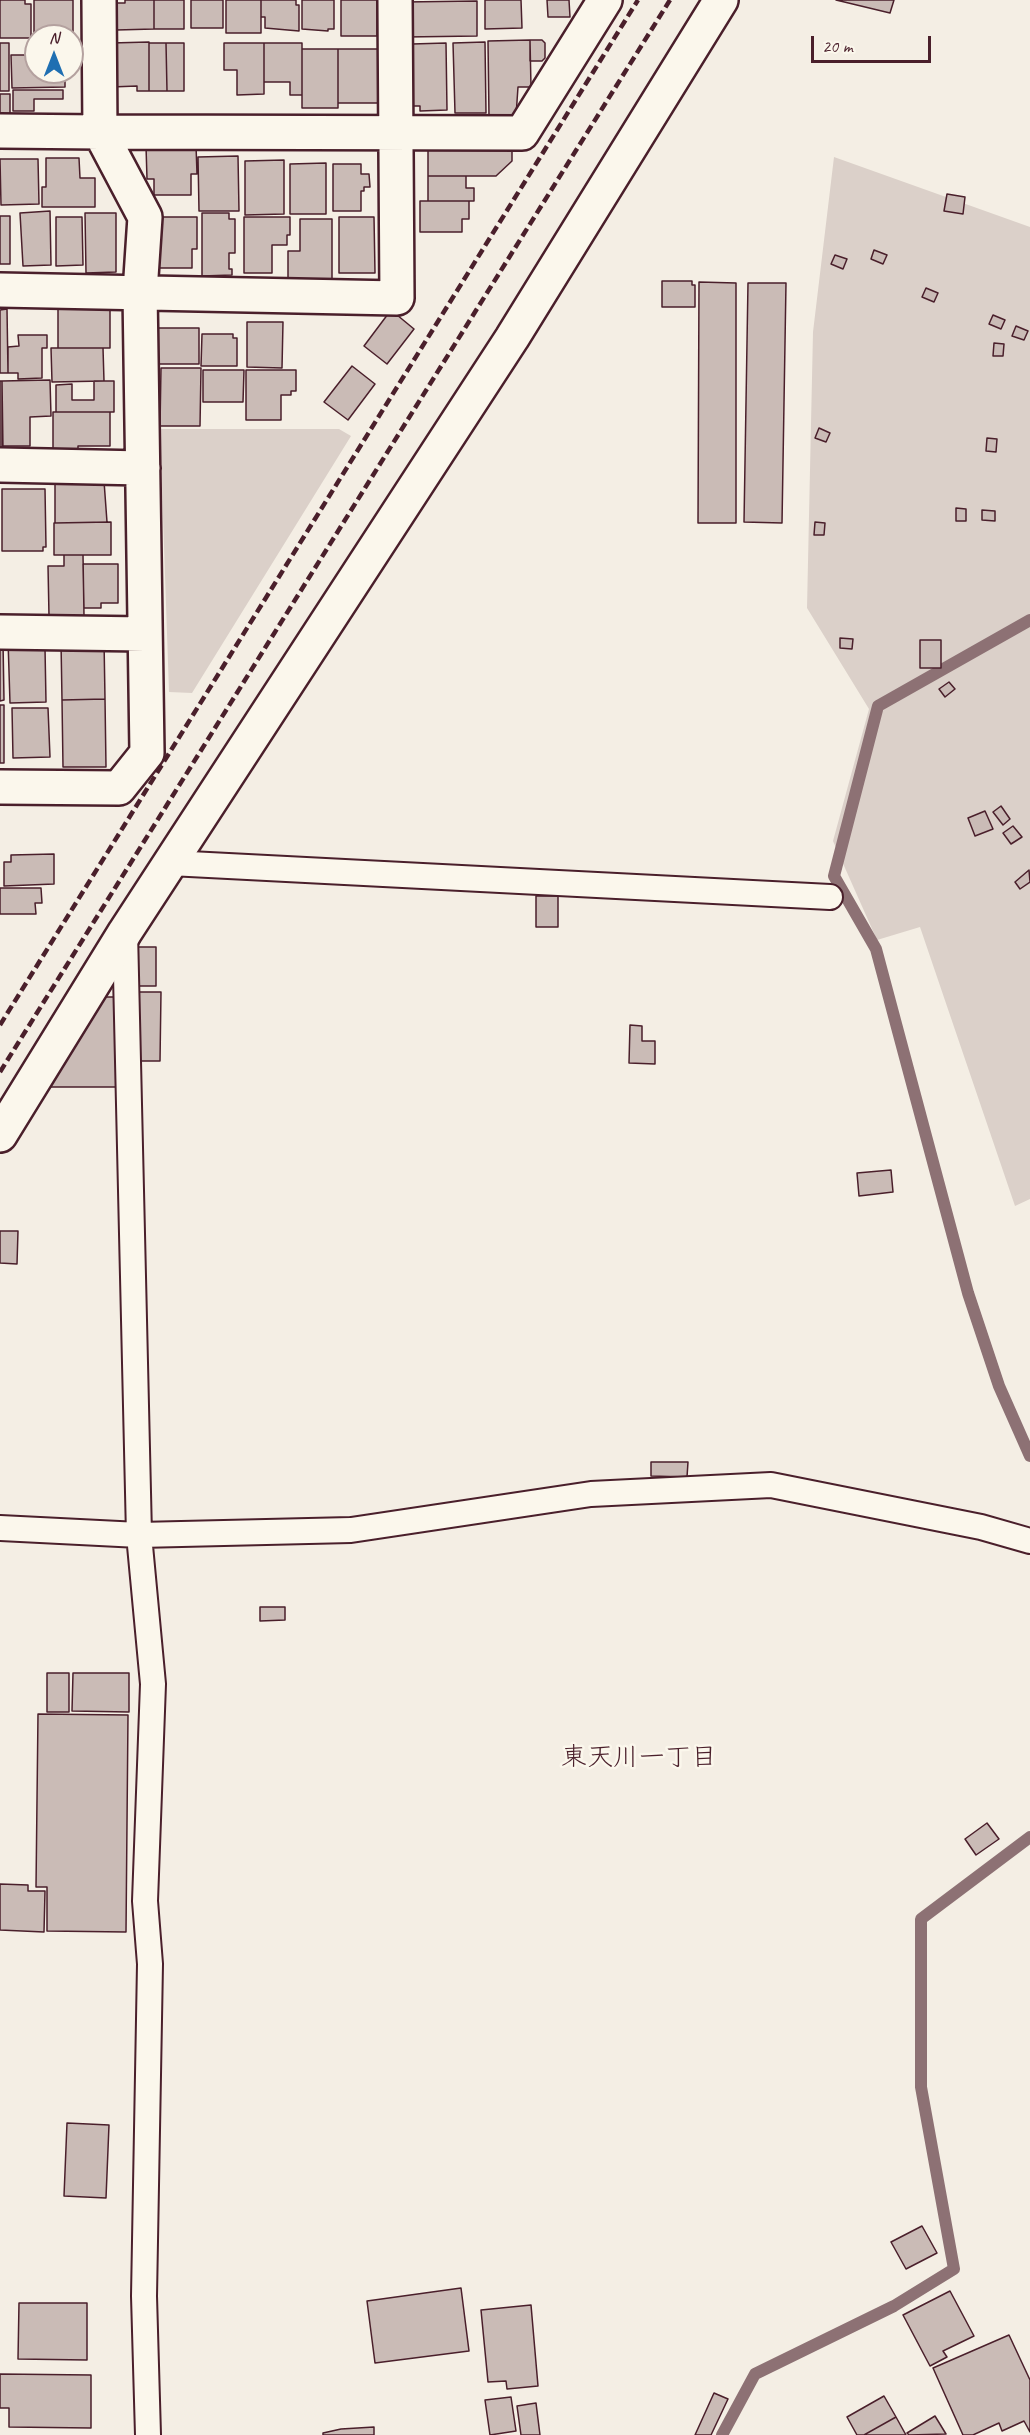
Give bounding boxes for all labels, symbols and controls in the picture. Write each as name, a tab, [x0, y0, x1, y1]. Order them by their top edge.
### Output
north arrow	[24, 24, 84, 84]
scale bar	[814, 24, 934, 62]
text: N	[49, 28, 59, 48]
text: 20 m	[822, 35, 853, 57]
district label: 東天川一丁目	[561, 1742, 717, 1774]

